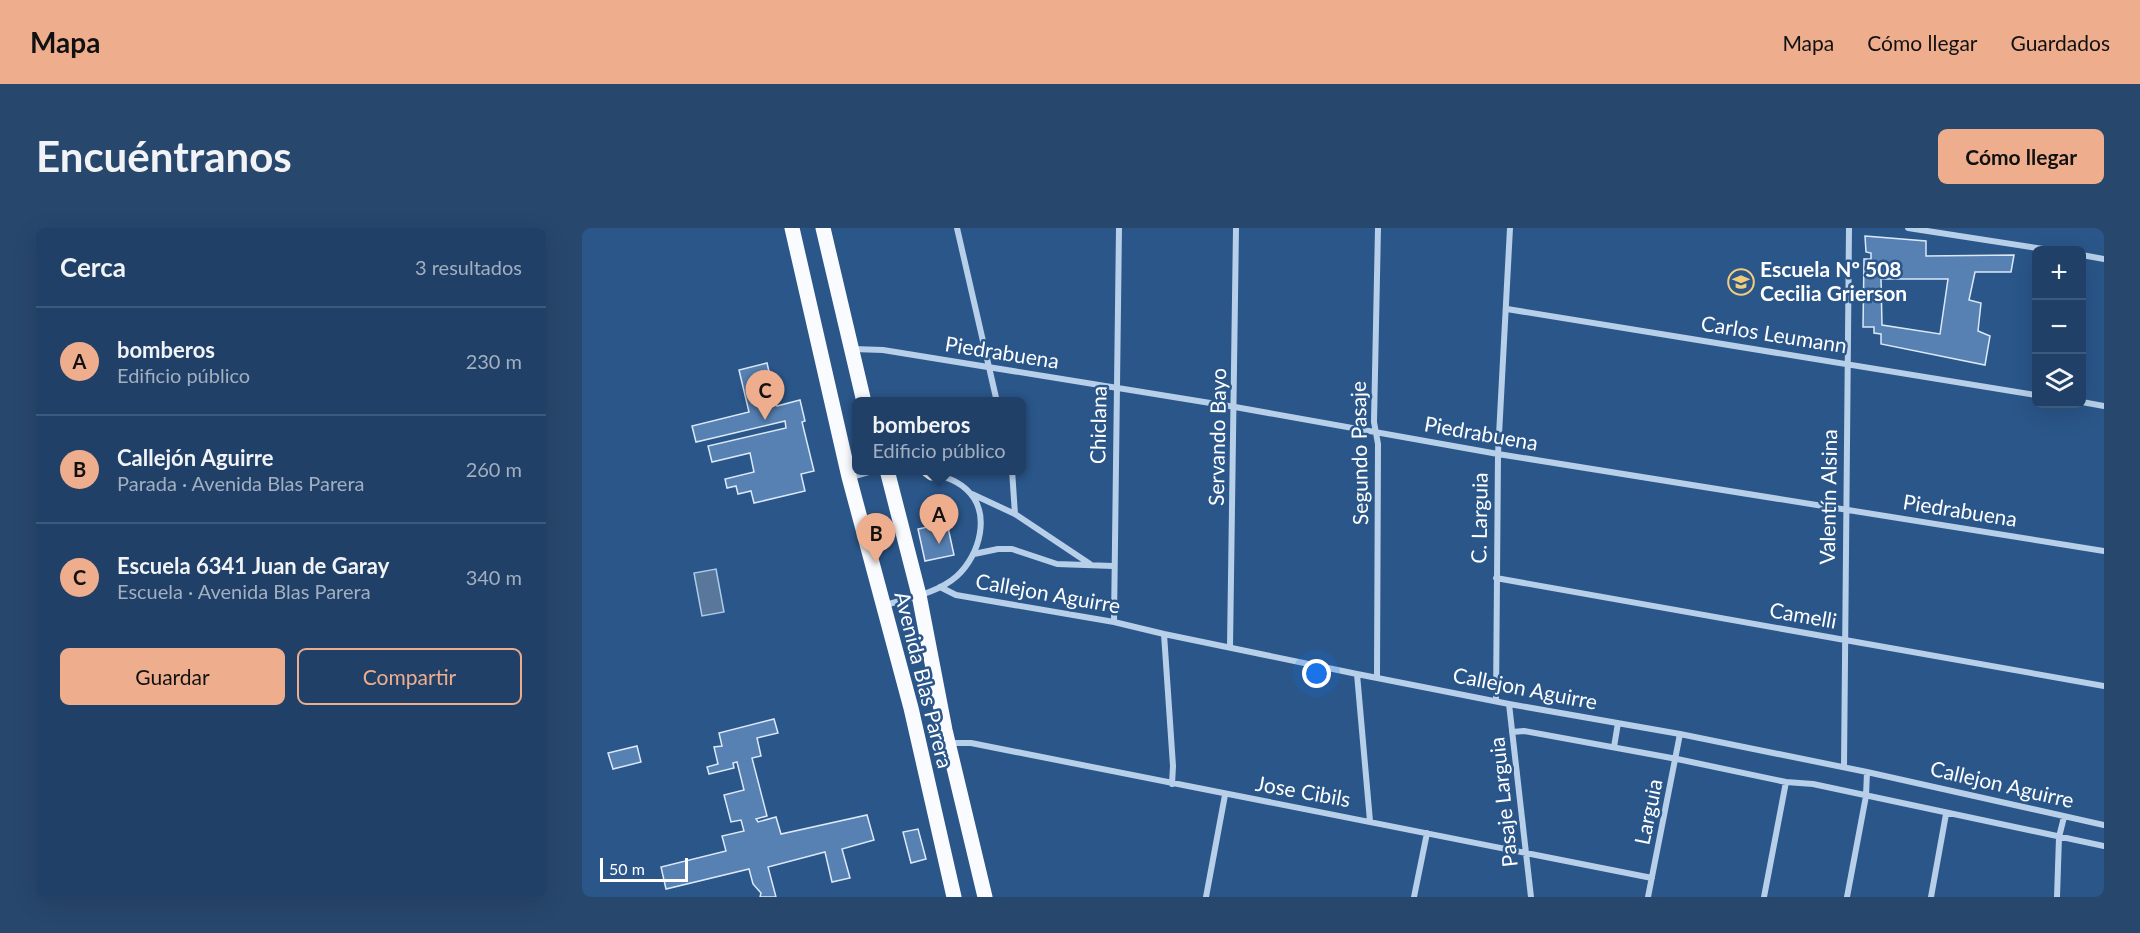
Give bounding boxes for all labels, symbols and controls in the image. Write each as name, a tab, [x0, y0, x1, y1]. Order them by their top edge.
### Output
text: Mapa	[30, 25, 100, 59]
text: Mapa	[1782, 30, 1834, 55]
text: Cómo llegar	[1867, 30, 1978, 55]
text: Guardados	[2011, 30, 2110, 55]
button: Cómo llegar	[1938, 129, 2104, 184]
text: Encuéntranos	[36, 131, 292, 181]
map controls	[2032, 246, 2086, 408]
button: +	[2032, 246, 2086, 300]
text: Cerca	[60, 251, 126, 283]
text: 3 resultados	[415, 255, 522, 279]
place label: Escuela Nº 508 Cecilia Grierson	[1760, 256, 1907, 305]
school or university icon: Escuela Nº 508 Cecilia Grierson	[1726, 267, 1756, 297]
button: −	[2032, 300, 2086, 354]
street label: Carlos Leumann	[1699, 310, 1849, 357]
street label: Piedrabuena	[943, 330, 1061, 373]
text: bomberos	[117, 336, 215, 363]
text: A	[73, 349, 86, 373]
text: 230 m	[466, 349, 522, 373]
button: layers	[2032, 354, 2086, 408]
text: Edificio público	[117, 363, 250, 387]
street label: Servando Bayo	[1203, 368, 1230, 506]
pin: C	[746, 370, 784, 420]
street label: Segundo Pasaje	[1345, 381, 1372, 525]
street label: Chiclana	[1084, 386, 1111, 464]
popup	[852, 397, 1026, 475]
street label: Piedrabuena	[1422, 410, 1540, 455]
text: bomberos	[872, 411, 970, 438]
street label: Valentín Alsina	[1814, 429, 1841, 565]
text: Edificio público	[872, 438, 1006, 462]
text: Callejón Aguirre	[117, 444, 273, 471]
text: B	[73, 457, 86, 481]
text: 260 m	[466, 457, 522, 481]
text: Parada · Avenida Blas Parera	[117, 471, 364, 495]
street label: C. Larguia	[1465, 472, 1492, 564]
street label: Piedrabuena	[1901, 488, 2019, 531]
pin: A	[920, 494, 958, 544]
pin: B	[856, 514, 896, 563]
text: Escuela 6341 Juan de Garay	[117, 552, 389, 579]
text: C	[73, 565, 86, 589]
text: 340 m	[466, 565, 522, 589]
street label: Callejon Aguirre	[974, 567, 1123, 618]
text: Escuela · Avenida Blas Parera	[117, 579, 371, 603]
street label: Avenida Blas Parera	[890, 589, 959, 771]
street label: Camelli	[1768, 596, 1839, 633]
button: Guardar	[60, 648, 285, 705]
button: Compartir	[297, 648, 522, 705]
your location	[1302, 659, 1331, 688]
street label: Callejon Aguirre	[1451, 661, 1600, 714]
street label: Pasaje Larguia	[1483, 736, 1522, 868]
street label: Callejon Aguirre	[1928, 755, 2077, 812]
street label: Jose Cibils	[1254, 770, 1353, 811]
street label: Larguia	[1628, 776, 1667, 847]
scale bar	[600, 855, 688, 882]
text: 50 m	[609, 859, 645, 878]

